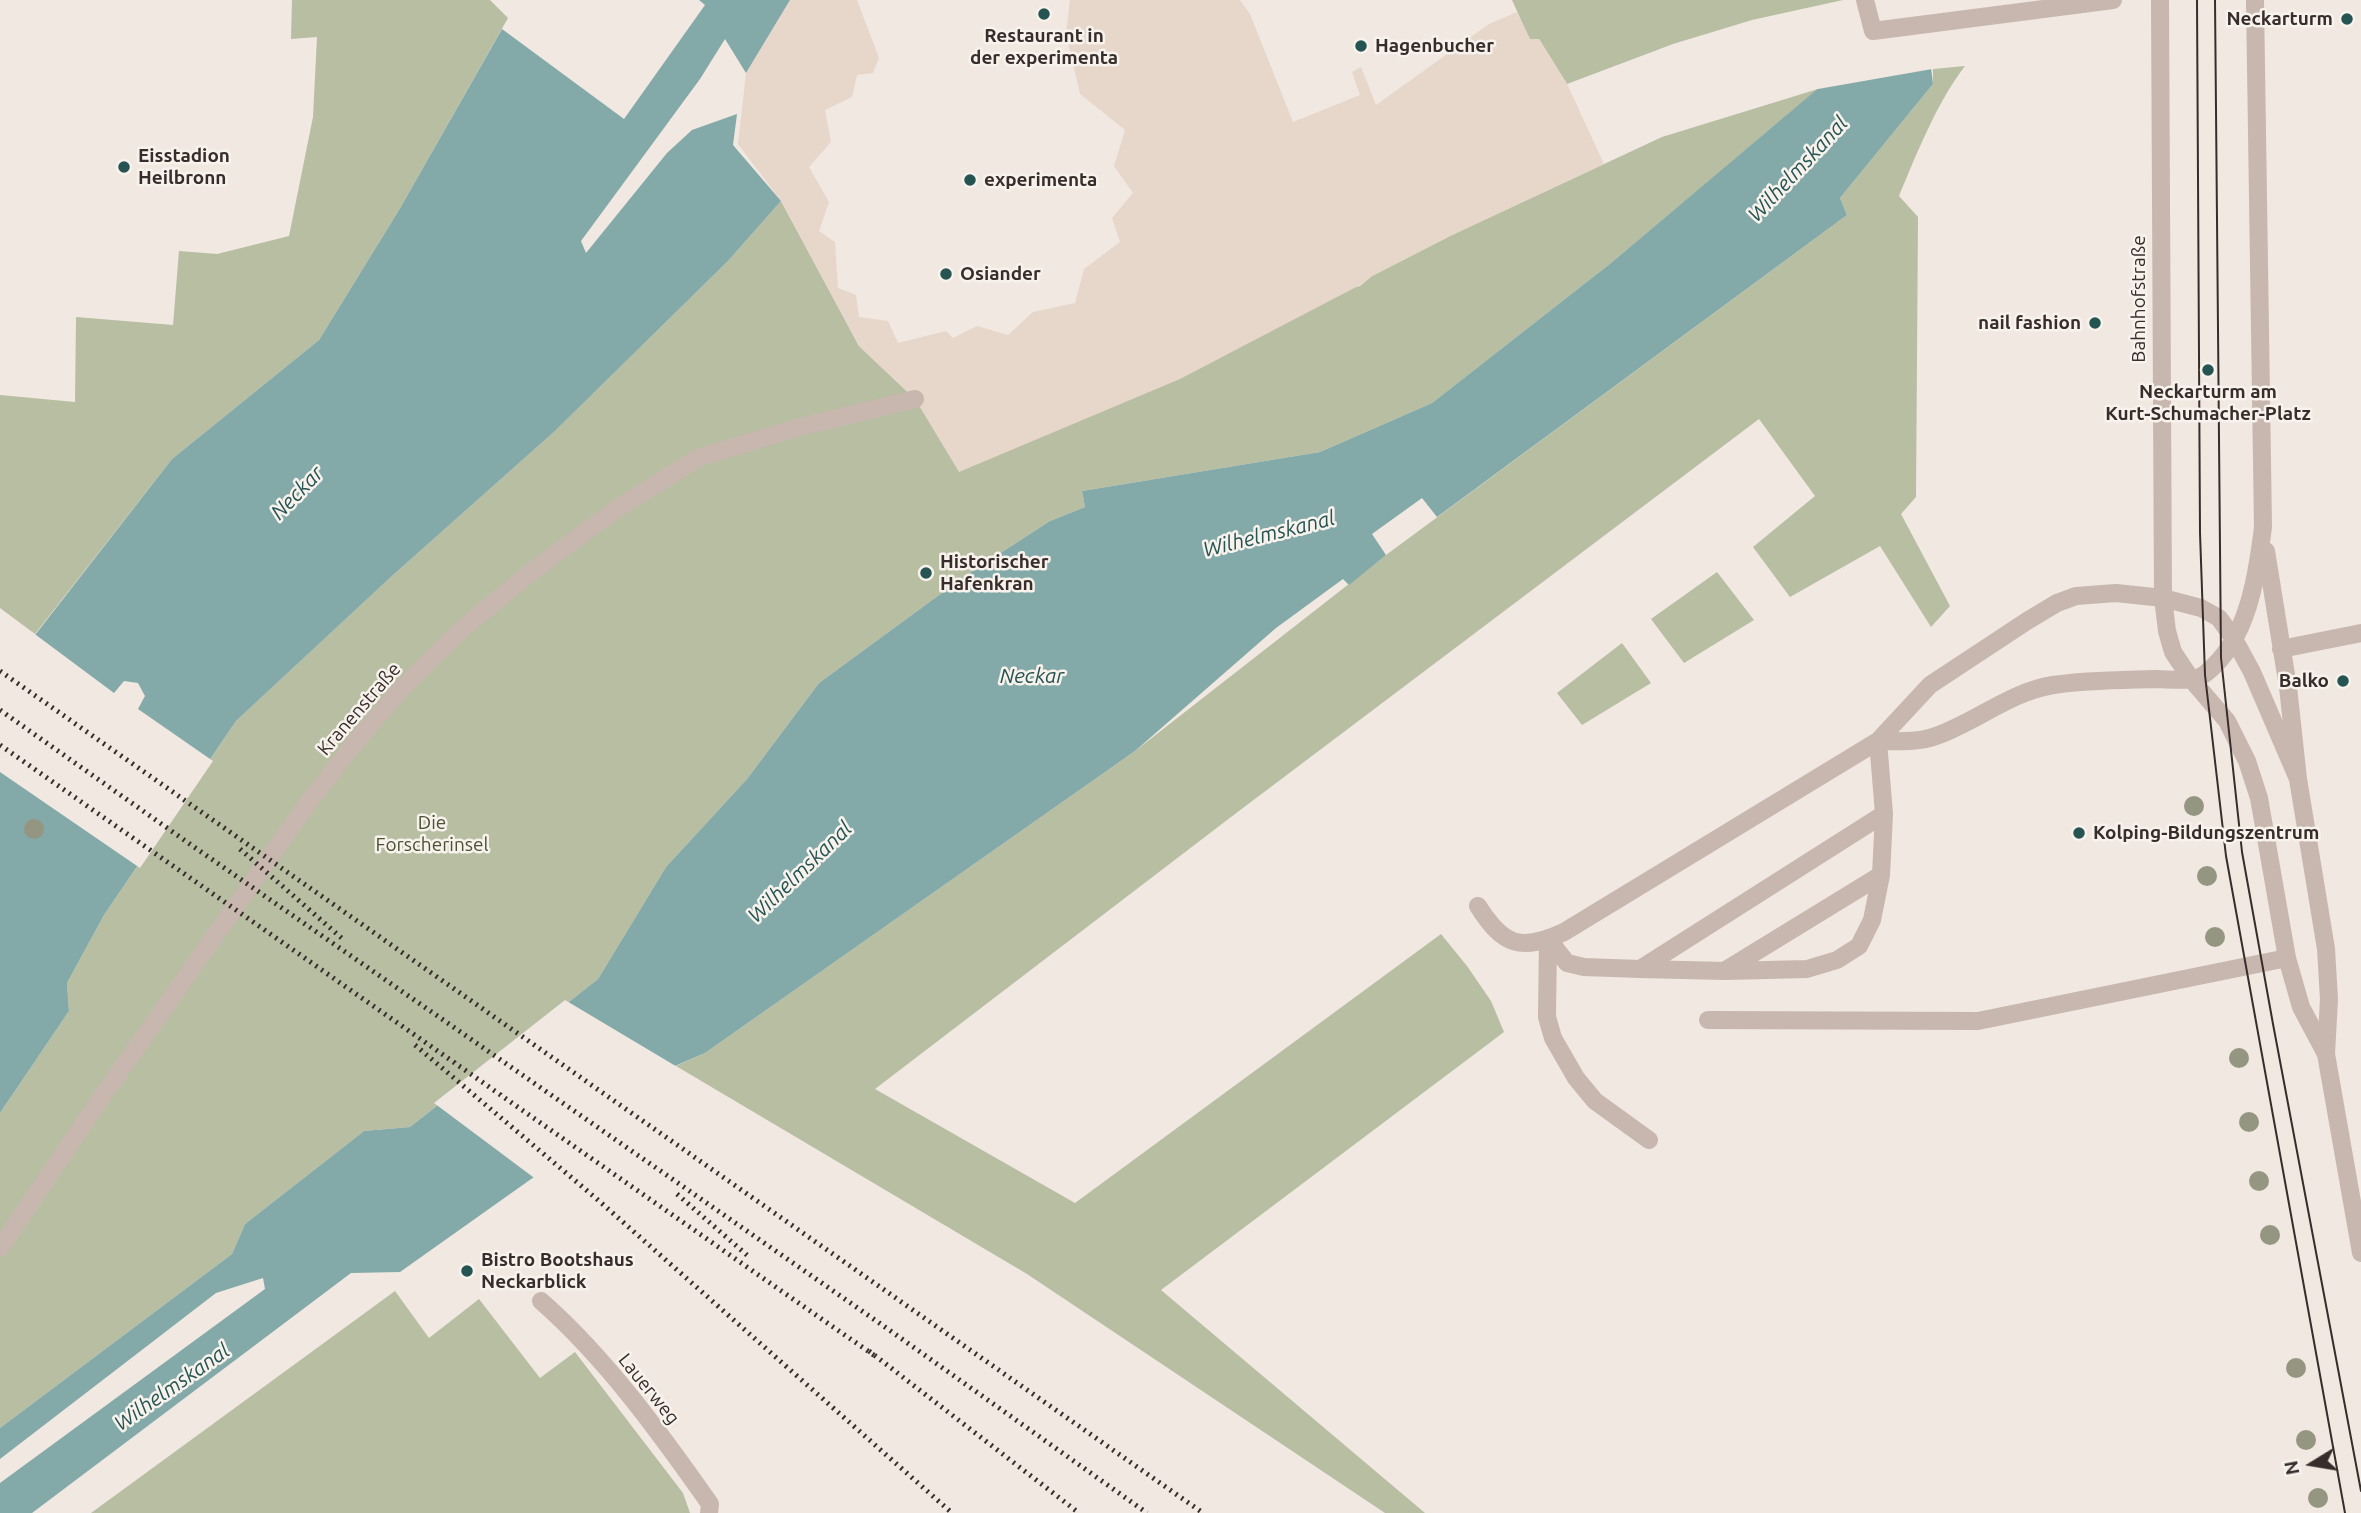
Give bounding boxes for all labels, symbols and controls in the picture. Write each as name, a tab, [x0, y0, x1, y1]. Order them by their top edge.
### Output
marker: Restaurant in der experimenta	[1036, 6, 1052, 22]
place label: Neckarturm	[2226, 8, 2333, 30]
marker: Neckarturm	[2339, 11, 2355, 27]
place label: Restaurant in der experimenta	[970, 25, 1118, 69]
place label: Hagenbucher	[1375, 35, 1494, 57]
marker: Hagenbucher	[1353, 38, 1369, 54]
water label: Wilhelmskanal	[1743, 111, 1853, 227]
place label: Eisstadion Heilbronn	[138, 145, 230, 189]
marker: Eisstadion Heilbronn	[116, 159, 132, 175]
place label: experimenta	[984, 169, 1097, 191]
marker: experimenta	[962, 172, 978, 188]
street label: Bahnhofstraße	[2128, 235, 2150, 363]
place label: Osiander	[960, 263, 1041, 285]
marker: Osiander	[938, 266, 954, 282]
place label: nail fashion	[1978, 312, 2081, 334]
marker: nail fashion	[2087, 315, 2103, 331]
marker: Neckarturm am Kurt-Schumacher-Platz	[2200, 362, 2216, 378]
place label: Neckarturm am Kurt-Schumacher-Platz	[2105, 381, 2311, 425]
water label: Neckar	[265, 461, 329, 525]
water label: Wilhelmskanal	[1200, 505, 1338, 563]
place label: Historischer Hafenkran	[940, 551, 1049, 595]
marker: Historischer Hafenkran	[918, 565, 934, 581]
street label: Kranenstraße	[313, 658, 405, 760]
water label: Neckar	[1000, 663, 1064, 689]
place label: Balko	[2279, 670, 2329, 692]
marker: Balko	[2335, 673, 2351, 689]
park label: Die Forscherinsel	[375, 812, 489, 856]
water label: Wilhelmskanal	[743, 816, 857, 928]
place label: Kolping-Bildungszentrum	[2093, 822, 2319, 844]
marker: Kolping-Bildungszentrum	[2071, 825, 2087, 841]
place label: Bistro Bootshaus Neckarblick	[481, 1249, 634, 1293]
marker: Bistro Bootshaus Neckarblick	[459, 1263, 475, 1279]
water label: Wilhelmskanal	[110, 1338, 234, 1436]
street label: Lauerweg	[614, 1349, 684, 1429]
north arrow	[2277, 1429, 2347, 1499]
text: N	[2279, 1459, 2304, 1477]

